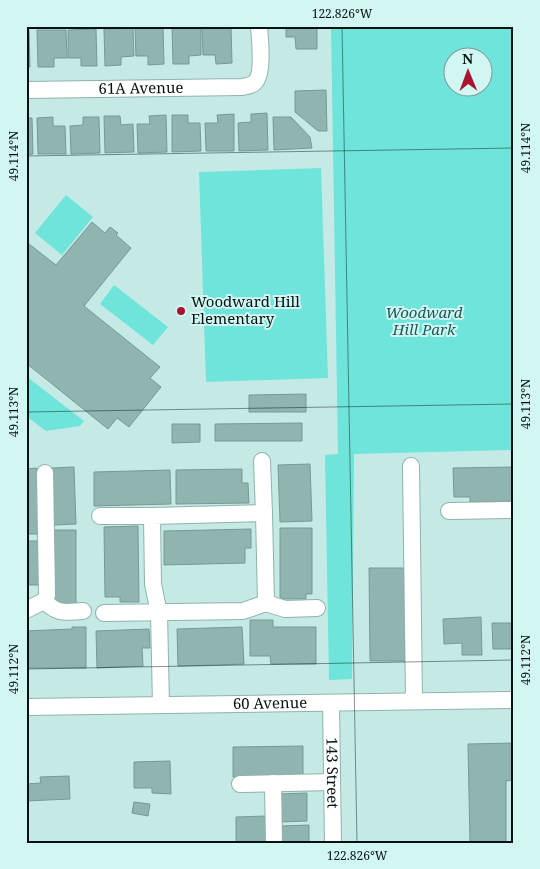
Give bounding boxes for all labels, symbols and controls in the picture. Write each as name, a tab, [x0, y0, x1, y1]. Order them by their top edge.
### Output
text: 122.826°W	[312, 5, 373, 22]
north arrow	[442, 48, 492, 98]
text: N	[462, 49, 473, 68]
street label: 61A Avenue	[98, 77, 184, 98]
text: 49.114°N	[517, 123, 534, 173]
text: 49.114°N	[5, 131, 22, 181]
place label: Woodward Hill Elementary	[191, 291, 300, 328]
park label: Woodward Hill Park	[385, 302, 463, 339]
marker: Woodward Hill Elementary	[175, 305, 187, 317]
text: 49.113°N	[517, 379, 534, 429]
text: 49.113°N	[5, 387, 22, 437]
text: 49.112°N	[517, 635, 534, 685]
text: 49.112°N	[5, 644, 22, 694]
street label: 60 Avenue	[233, 692, 307, 713]
street label: 143 Street	[322, 737, 344, 809]
text: 122.826°W	[327, 847, 388, 864]

